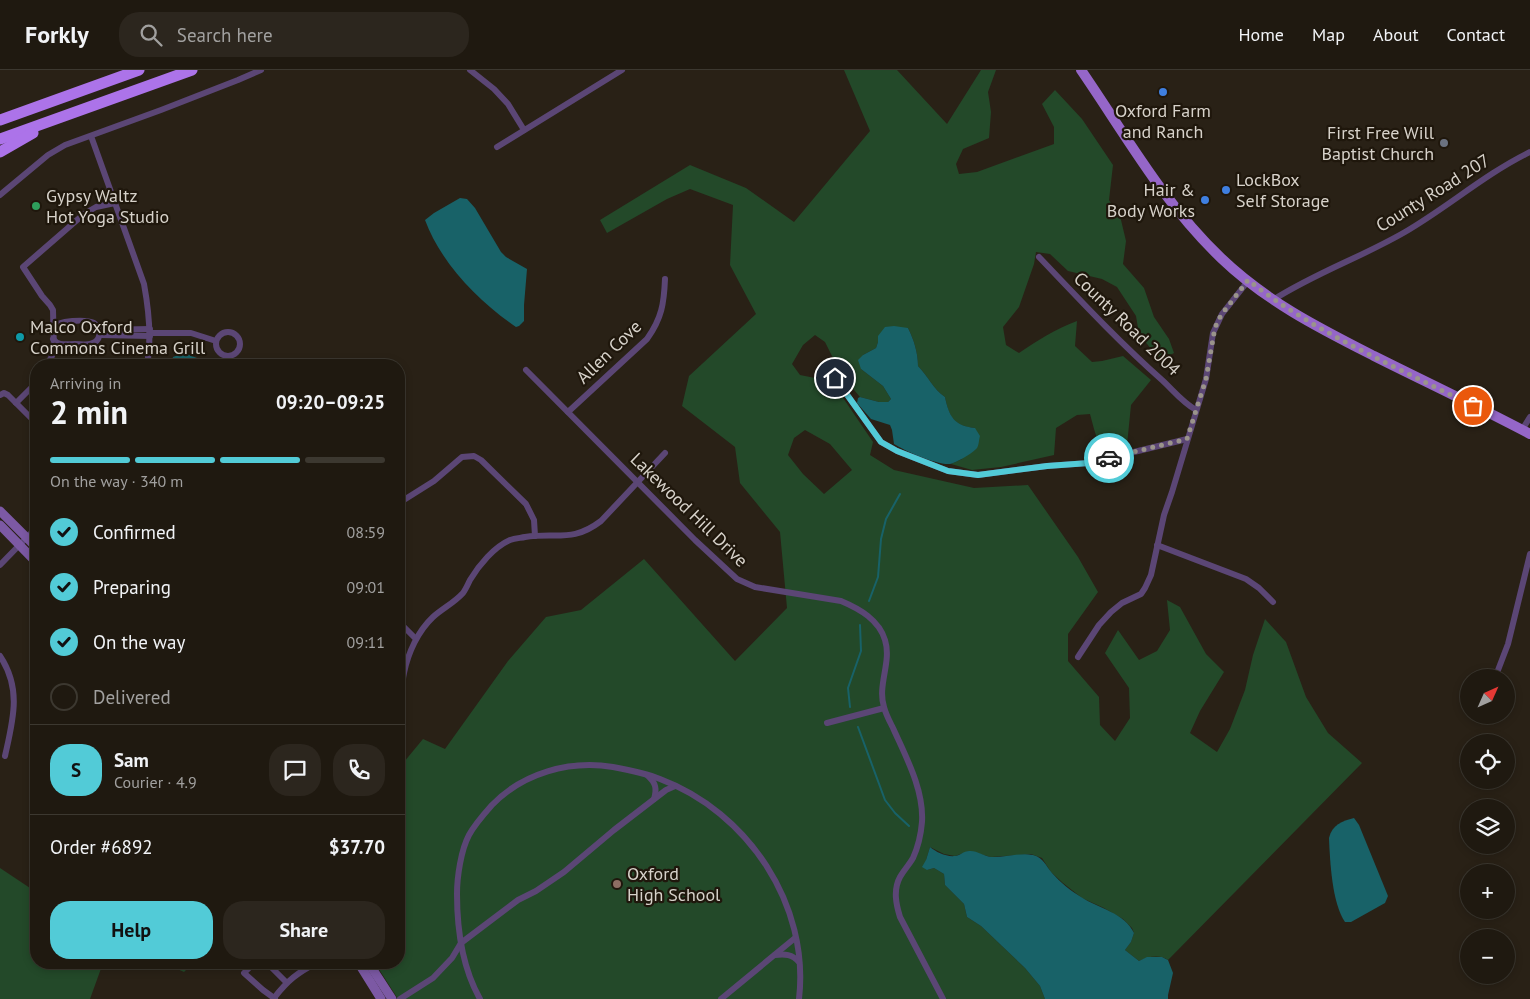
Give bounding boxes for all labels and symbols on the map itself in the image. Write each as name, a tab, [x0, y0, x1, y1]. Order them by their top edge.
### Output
marker: Oxford Farm and Ranch	[1157, 86, 1169, 98]
place label: Oxford Farm and Ranch	[1115, 99, 1211, 143]
place label: First Free Will Baptist Church	[1322, 121, 1435, 165]
marker: First Free Will Baptist Church	[1438, 137, 1450, 149]
street label: County Road 207	[1372, 148, 1494, 237]
place label: LockBox Self Storage	[1236, 168, 1329, 212]
place label: Hair & Body Works	[1107, 178, 1195, 222]
place label: Gypsy Waltz Hot Yoga Studio	[46, 184, 169, 228]
marker: LockBox Self Storage	[1220, 184, 1232, 196]
marker: Hair & Body Works	[1199, 194, 1211, 206]
marker: Gypsy Waltz Hot Yoga Studio	[30, 200, 42, 212]
street label: County Road 2004	[1069, 267, 1186, 381]
place label: Malco Oxford Commons Cinema Grill	[30, 315, 206, 359]
street label: Allen Cove	[571, 315, 646, 388]
marker: Malco Oxford Commons Cinema Grill	[14, 331, 26, 343]
pin	[814, 357, 856, 399]
pin	[1452, 385, 1494, 427]
courier	[1084, 433, 1134, 483]
street label: Lakewood Hill Drive	[626, 448, 753, 572]
north arrow	[1460, 669, 1515, 724]
place label: Oxford High School	[627, 862, 721, 906]
marker: Oxford High School	[611, 878, 623, 890]

